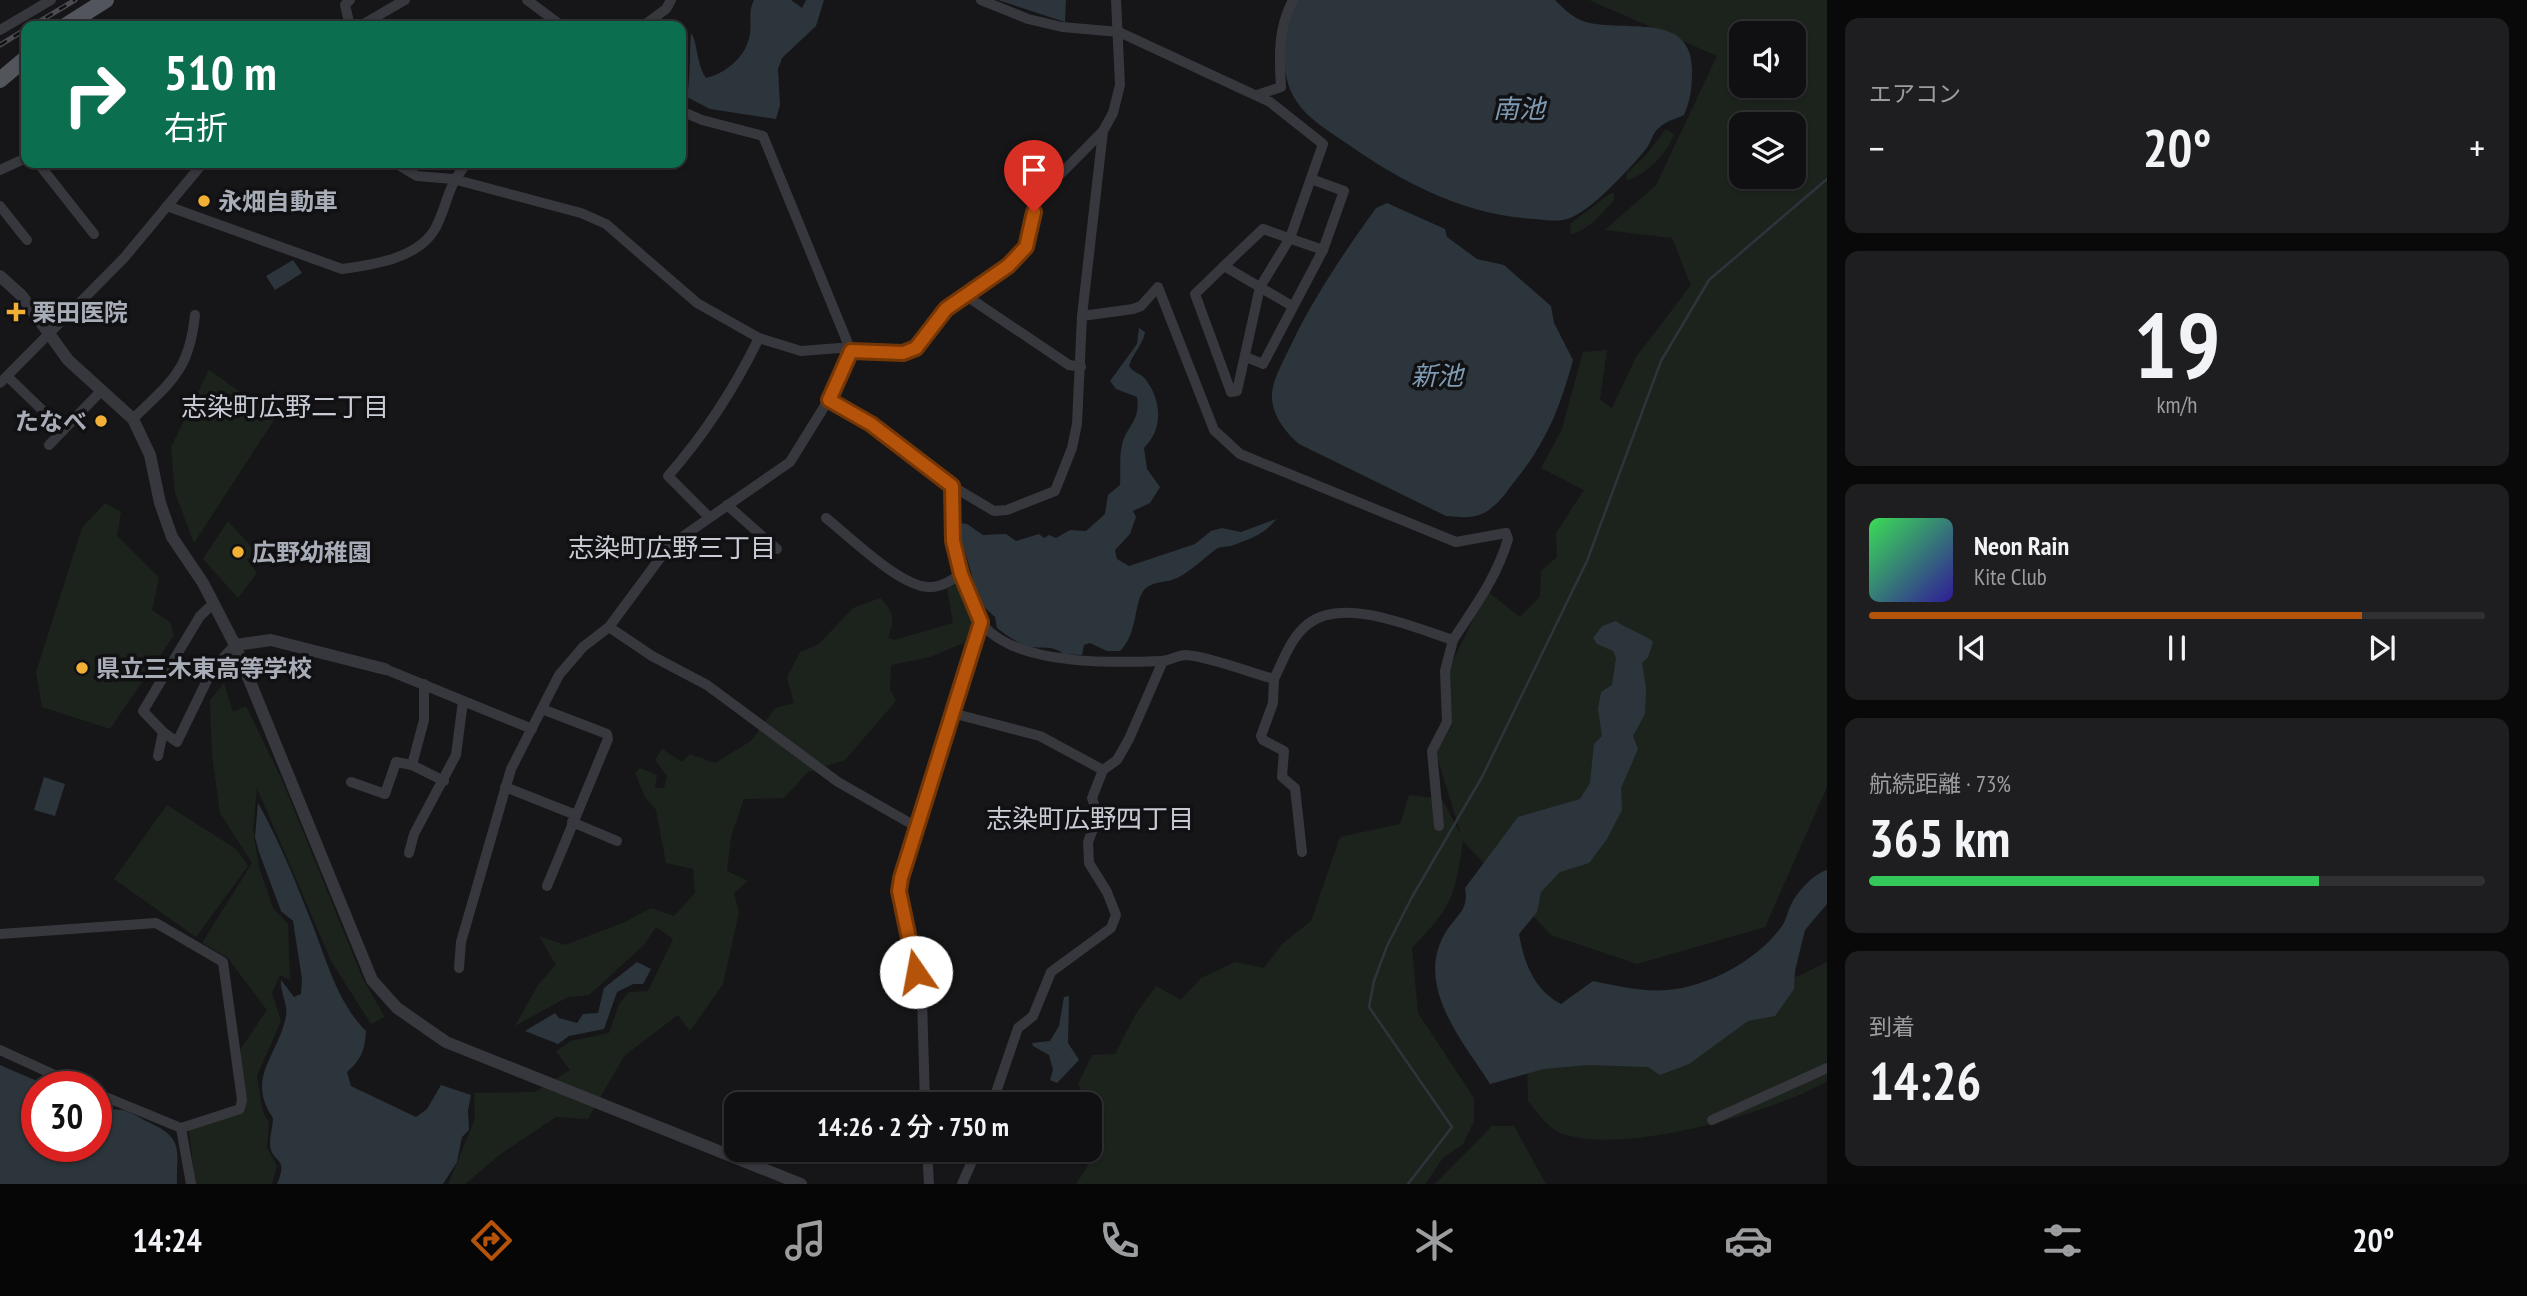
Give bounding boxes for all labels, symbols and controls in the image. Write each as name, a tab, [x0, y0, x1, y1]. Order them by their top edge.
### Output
map controls	[1729, 21, 1806, 189]
button: sound	[1729, 21, 1806, 98]
text: 510 m	[164, 40, 277, 104]
icon: right	[49, 49, 140, 140]
text: エアコン	[1869, 79, 1961, 108]
water label: 南池	[1493, 92, 1548, 125]
text: 右折	[164, 106, 228, 148]
button: layers	[1729, 112, 1806, 189]
text: 20°	[2143, 114, 2211, 181]
text: −	[1869, 123, 1885, 172]
text: +	[2469, 123, 2485, 172]
pin	[1004, 140, 1064, 212]
icon: arrive	[1015, 151, 1053, 189]
place label: 永畑自動車	[218, 186, 338, 217]
marker: 永畑自動車	[196, 193, 212, 209]
text: 19	[2134, 285, 2221, 403]
place label: 栗田医院	[32, 297, 128, 328]
marker: 栗田医院	[6, 302, 26, 322]
water label: 新池	[1411, 359, 1466, 392]
district label: 志染町広野二丁目	[181, 390, 389, 423]
text: km/h	[2157, 390, 2197, 419]
place label: たなべ	[15, 406, 87, 437]
marker: たなべ	[93, 413, 109, 429]
text: Neon Rain	[1974, 529, 2069, 562]
district label: 志染町広野三丁目	[568, 531, 776, 564]
place label: 広野幼稚園	[252, 537, 372, 568]
marker: 広野幼稚園	[230, 544, 246, 560]
text: Kite Club	[1974, 562, 2047, 591]
icon: previous	[1953, 629, 1991, 667]
icon: pause	[2158, 629, 2196, 667]
icon: next	[2363, 629, 2401, 667]
place label: 県立三木東高等学校	[96, 653, 312, 684]
marker: 県立三木東高等学校	[74, 660, 90, 676]
text: 航続距離 · 73%	[1869, 769, 2011, 798]
district label: 志染町広野四丁目	[986, 802, 1194, 835]
text: 365 km	[1869, 804, 2010, 871]
position arrow	[879, 935, 953, 1009]
text: 到着	[1869, 1012, 1915, 1041]
text: 14:26	[1869, 1047, 1981, 1114]
speed limit sign: 30	[21, 1071, 112, 1162]
text: 14:26 · 2 分 · 750 m	[817, 1110, 1009, 1143]
icon: directions	[467, 1216, 516, 1265]
icon: music	[781, 1216, 830, 1265]
icon: phone	[1095, 1216, 1144, 1265]
icon: climate	[1410, 1216, 1459, 1265]
icon: car	[1724, 1216, 1773, 1265]
icon: filters	[2038, 1216, 2087, 1265]
text: 14:24	[133, 1219, 202, 1261]
text: 20°	[2352, 1219, 2394, 1261]

